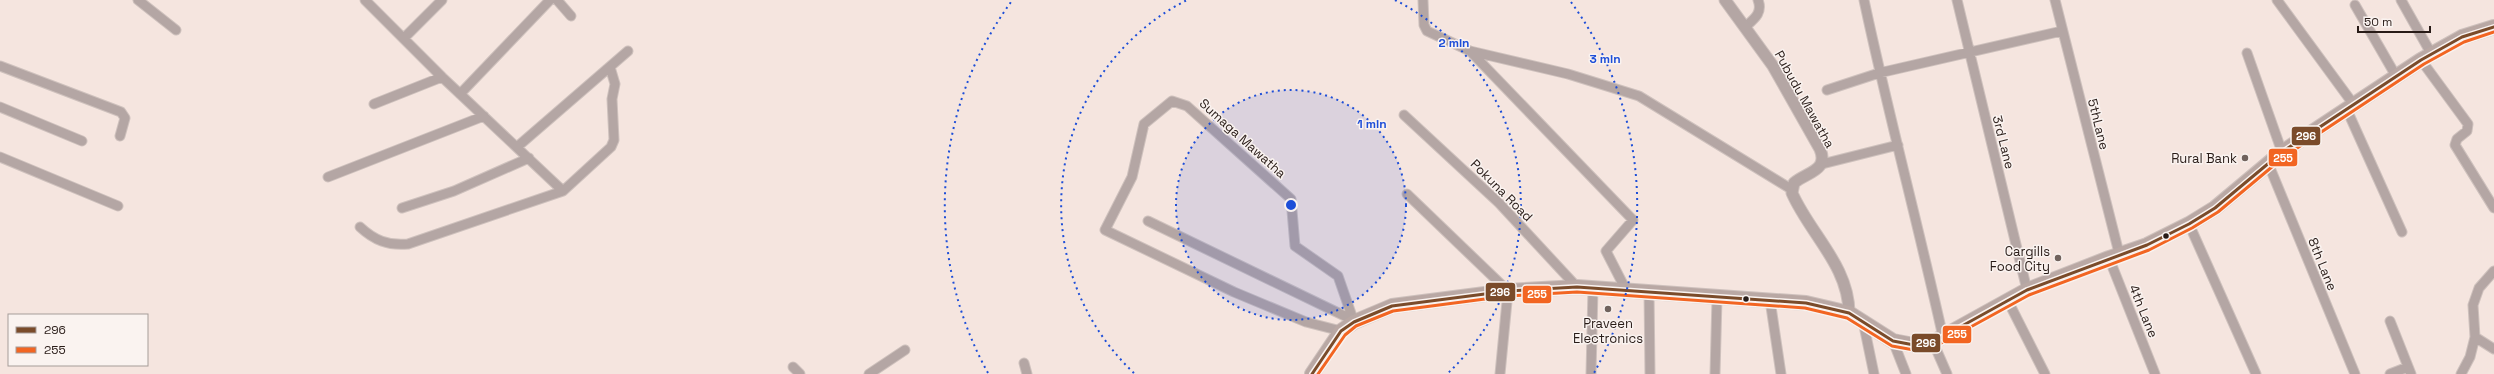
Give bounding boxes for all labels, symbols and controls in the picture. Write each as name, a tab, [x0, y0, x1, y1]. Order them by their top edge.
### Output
scale bar	[2358, 8, 2430, 34]
text: 50 m	[2364, 14, 2392, 30]
text: 2 min	[1438, 35, 1470, 51]
street label: Pubudu Mawatha	[1771, 47, 1839, 152]
text: 3 min	[1589, 51, 1621, 67]
street label: Sumaga Mawatha	[1196, 95, 1290, 182]
street label: 5thLane	[2084, 97, 2113, 151]
street label: 3rd Lane	[1989, 114, 2018, 171]
text: 1 min	[1357, 116, 1387, 132]
line badge: 296	[2291, 126, 2321, 146]
text: 296	[2296, 129, 2316, 143]
line badge: 255	[2268, 148, 2298, 167]
place label: Rural Bank	[2171, 150, 2237, 167]
text: 255	[2273, 151, 2293, 165]
marker: Rural Bank	[2240, 153, 2250, 163]
street label: Pokuna Road	[1467, 156, 1536, 225]
centre of rings	[1284, 198, 1298, 212]
unlabelled marker	[2161, 231, 2171, 241]
street label: 8th Lane	[2304, 235, 2341, 293]
place label: Cargills Food City	[1990, 243, 2050, 275]
marker: Cargills Food City	[2053, 253, 2063, 263]
line badge: 296	[1485, 282, 1516, 302]
street label: 4th Lane	[2125, 282, 2162, 340]
text: 296	[1490, 285, 1510, 299]
line badge: 255	[1522, 285, 1552, 304]
text: 255	[1527, 287, 1547, 301]
unlabelled marker	[1741, 294, 1751, 304]
marker: Praveen Electronics	[1603, 304, 1613, 314]
legend	[8, 314, 148, 366]
place label: Praveen Electronics	[1573, 315, 1643, 347]
text: 296	[44, 322, 66, 338]
line badge: 255	[1942, 325, 1972, 344]
text: 255	[1947, 327, 1967, 341]
line badge: 296	[1911, 333, 1941, 353]
text: 296	[1916, 336, 1936, 350]
text: 255	[44, 342, 66, 358]

